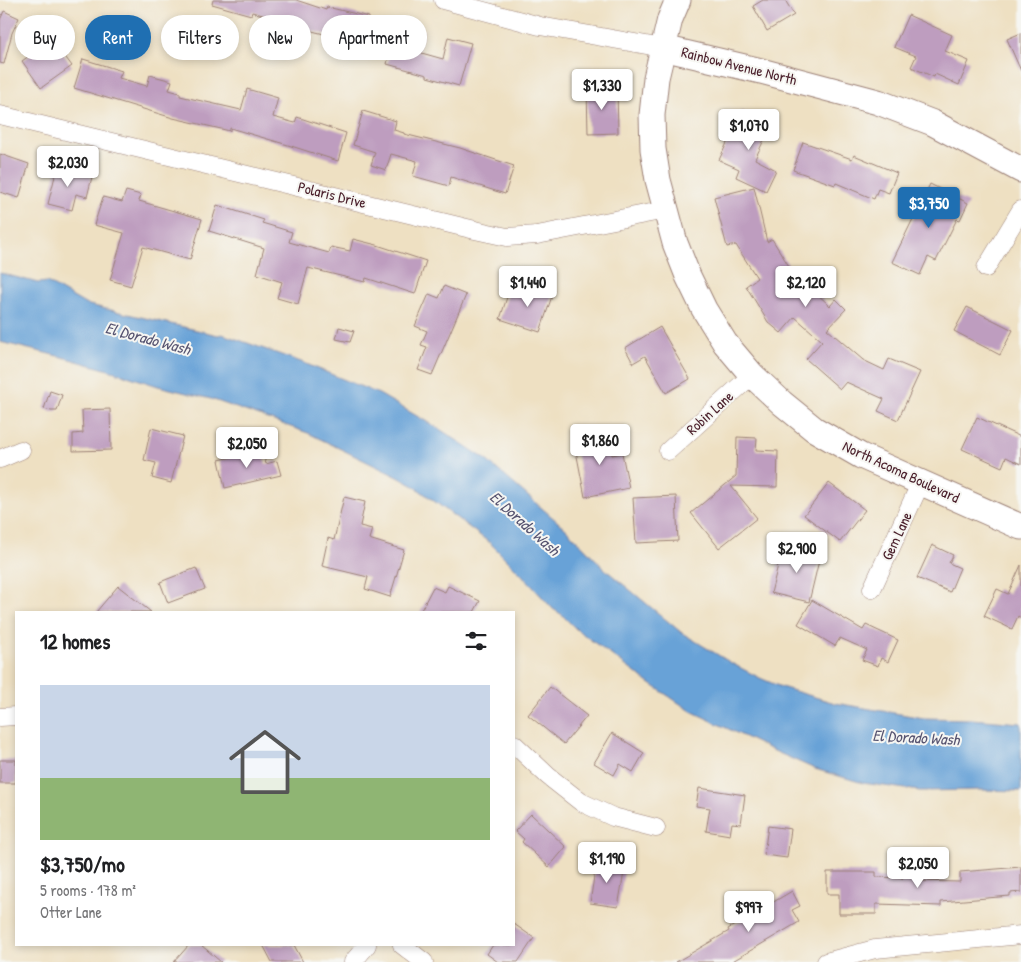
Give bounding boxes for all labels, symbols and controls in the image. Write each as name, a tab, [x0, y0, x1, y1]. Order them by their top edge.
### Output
chip: Buy	[15, 15, 75, 60]
chip: Rent	[85, 15, 151, 60]
chip: Filters	[161, 15, 239, 60]
chip: New	[249, 15, 311, 60]
chip: Apartment	[321, 15, 427, 60]
street label: Rainbow Avenue North	[679, 41, 799, 90]
pin: $1,330	[561, 68, 643, 111]
text: $1,330	[583, 74, 621, 96]
pin: $1,070	[708, 108, 790, 151]
text: $1,070	[729, 114, 769, 136]
pin: $2,030	[27, 146, 109, 188]
text: $2,030	[48, 151, 88, 173]
street label: Polaris Drive	[296, 176, 369, 213]
pin: $3,750	[888, 186, 970, 229]
text: $3,750	[909, 192, 949, 214]
pin: $1,440	[487, 266, 569, 308]
pin: $2,120	[765, 266, 847, 308]
text: $1,440	[510, 271, 546, 293]
text: $2,120	[786, 271, 826, 293]
water label: El Dorado Wash	[103, 316, 194, 360]
street label: Robin Lane	[682, 386, 738, 439]
pin: $1,860	[559, 424, 641, 466]
pin: $2,050	[206, 426, 288, 469]
text: $1,860	[581, 429, 619, 451]
text: $2,050	[227, 432, 267, 454]
street label: North Acoma Boulevard	[839, 435, 963, 508]
water label: El Dorado Wash	[485, 486, 566, 561]
street label: Gem Lane	[876, 508, 917, 563]
pin: $2,900	[756, 532, 838, 574]
text: $2,900	[777, 537, 817, 559]
text: 12 homes	[40, 627, 110, 656]
icon: filters	[462, 627, 490, 655]
icon: home	[220, 717, 310, 807]
water label: El Dorado Wash	[872, 724, 961, 750]
pin: $1,190	[566, 842, 648, 884]
pin: $2,050	[877, 846, 959, 889]
text: $1,190	[589, 847, 625, 869]
text: $3,750/mo	[40, 850, 125, 879]
text: $2,050	[898, 852, 938, 874]
text: 5 rooms · 178 m²	[40, 879, 136, 901]
pin: $997	[719, 890, 779, 933]
text: $997	[735, 896, 763, 918]
text: Otter Lane	[40, 901, 102, 923]

